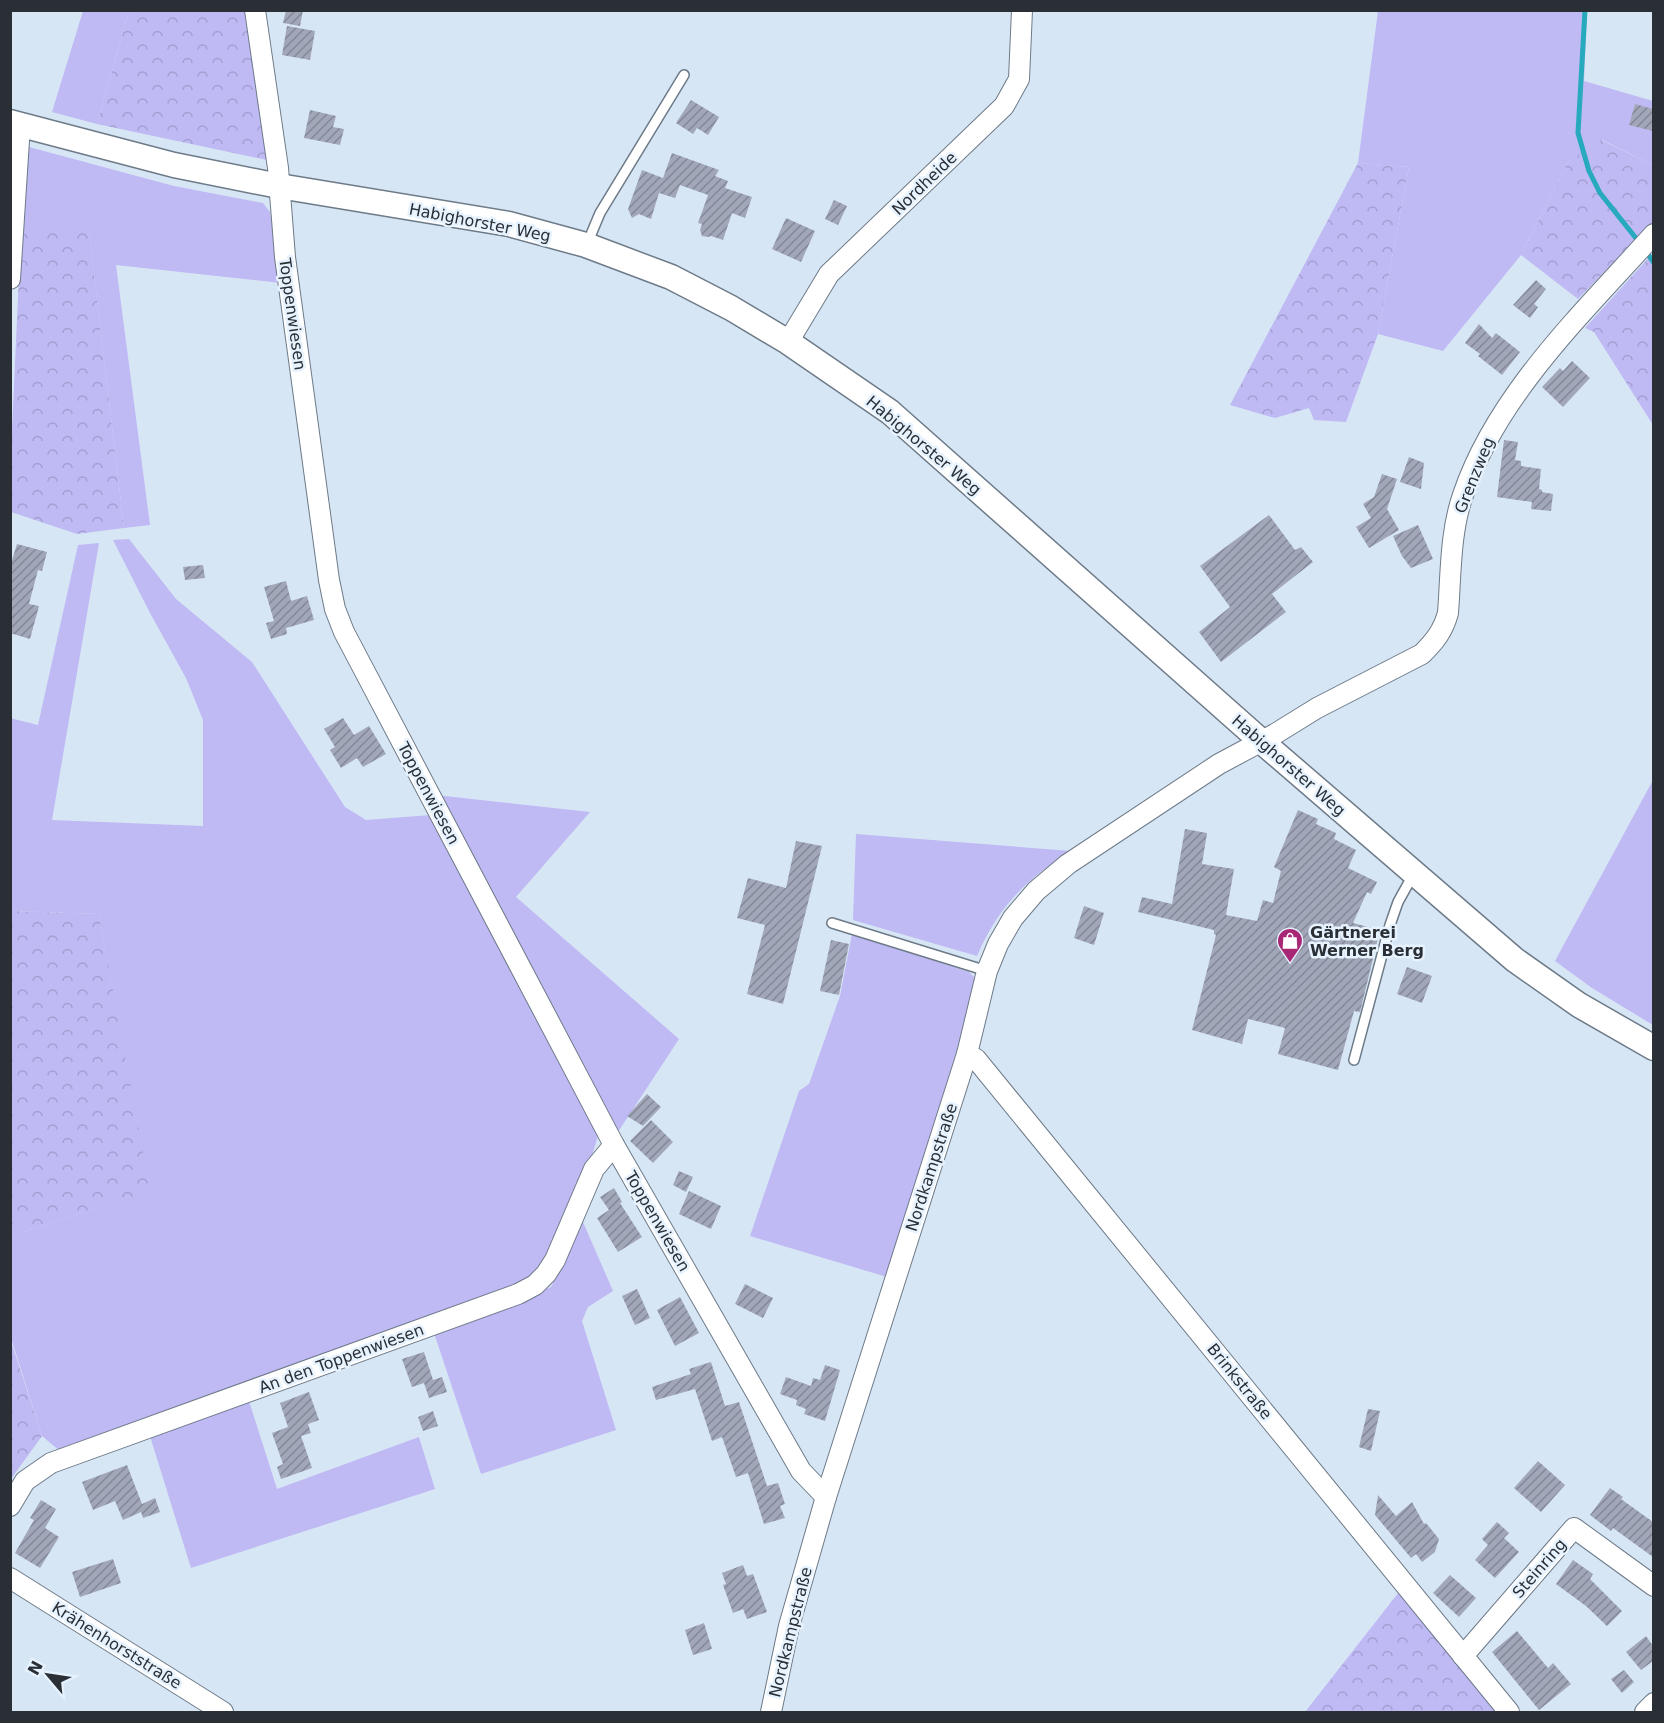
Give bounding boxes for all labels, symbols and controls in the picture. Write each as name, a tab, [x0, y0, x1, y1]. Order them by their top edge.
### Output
street label: Nordheide	[888, 148, 961, 219]
street label: Habighorster Weg	[407, 199, 552, 246]
street label: Toppenwiesen	[275, 256, 310, 371]
street label: Habighorster Weg	[862, 392, 985, 499]
street label: Grenzweg	[1451, 434, 1498, 516]
street label: Habighorster Weg	[1228, 711, 1349, 820]
street label: Toppenwiesen	[393, 738, 463, 848]
place label: Gärtnerei Werner Berg	[1310, 923, 1424, 960]
shop icon: Gärtnerei Werner Berg	[1275, 926, 1305, 964]
street label: Nordkampstraße	[902, 1101, 961, 1234]
street label: Toppenwiesen	[621, 1167, 694, 1275]
street label: An den Toppenwiesen	[256, 1320, 426, 1397]
street label: Brinkstraße	[1203, 1339, 1276, 1423]
street label: Steinring	[1509, 1535, 1570, 1602]
street label: Nordkampstraße	[765, 1565, 816, 1699]
street label: Krähenhorststraße	[49, 1598, 185, 1693]
north arrow	[18, 1645, 78, 1705]
text: N	[24, 1658, 47, 1678]

